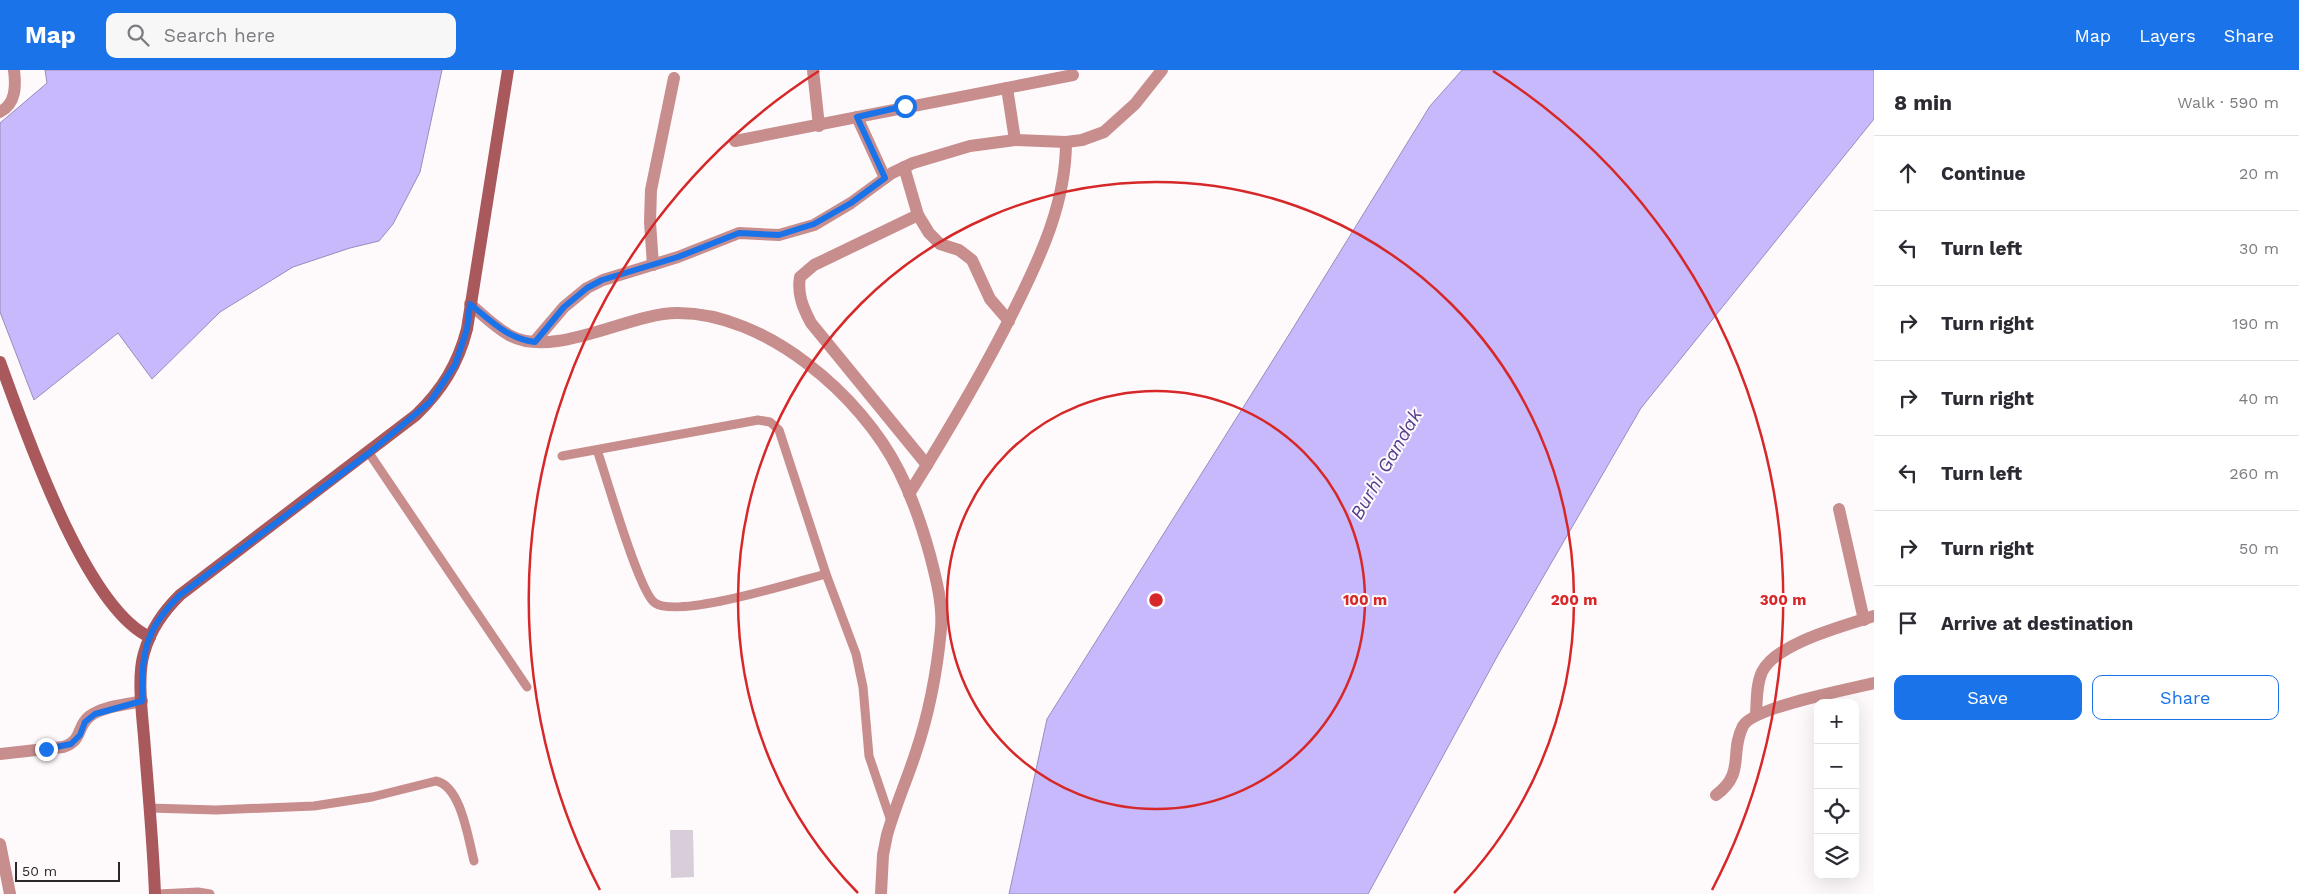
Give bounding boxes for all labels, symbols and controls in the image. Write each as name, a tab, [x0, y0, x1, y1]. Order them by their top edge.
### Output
search box	[106, 13, 456, 58]
text: Map	[25, 21, 76, 49]
icon: search	[124, 21, 152, 49]
text: Search here	[164, 24, 275, 47]
text: Map	[2074, 25, 2111, 46]
text: Layers	[2139, 25, 2196, 46]
text: Share	[2224, 25, 2274, 46]
text: 8 min	[1894, 90, 1952, 115]
text: Walk · 590 m	[2177, 93, 2279, 112]
route start	[894, 95, 917, 118]
icon: ahead	[1894, 159, 1922, 187]
text: Continue	[1941, 162, 2025, 185]
text: 20 m	[2239, 164, 2279, 183]
icon: left	[1894, 234, 1922, 262]
text: Turn left	[1941, 237, 2022, 260]
text: 30 m	[2239, 239, 2279, 258]
icon: right	[1894, 309, 1922, 337]
text: Turn right	[1941, 312, 2034, 335]
text: 190 m	[2232, 314, 2279, 333]
icon: right	[1894, 384, 1922, 412]
text: Turn right	[1941, 387, 2034, 410]
text: 40 m	[2239, 389, 2279, 408]
water label: Burhi Gandak	[1345, 404, 1427, 523]
icon: left	[1894, 459, 1922, 487]
text: Turn left	[1941, 462, 2022, 485]
text: 260 m	[2229, 464, 2279, 483]
icon: right	[1894, 534, 1922, 562]
text: Turn right	[1941, 537, 2034, 560]
text: 50 m	[2239, 539, 2279, 558]
centre of rings	[1147, 591, 1165, 609]
text: 100 m	[1343, 591, 1387, 609]
text: 200 m	[1551, 591, 1597, 609]
text: 300 m	[1760, 591, 1806, 609]
icon: arrive	[1894, 609, 1922, 637]
text: Arrive at destination	[1941, 612, 2133, 635]
button: Save	[1894, 675, 2082, 720]
button: Share	[2092, 675, 2279, 720]
map controls	[1814, 699, 1859, 879]
button: +	[1814, 699, 1859, 744]
route end	[35, 738, 58, 761]
button: −	[1814, 744, 1859, 789]
button: locate	[1814, 789, 1859, 834]
button: layers	[1814, 834, 1859, 879]
scale bar	[15, 859, 120, 882]
text: 50 m	[22, 863, 57, 879]

